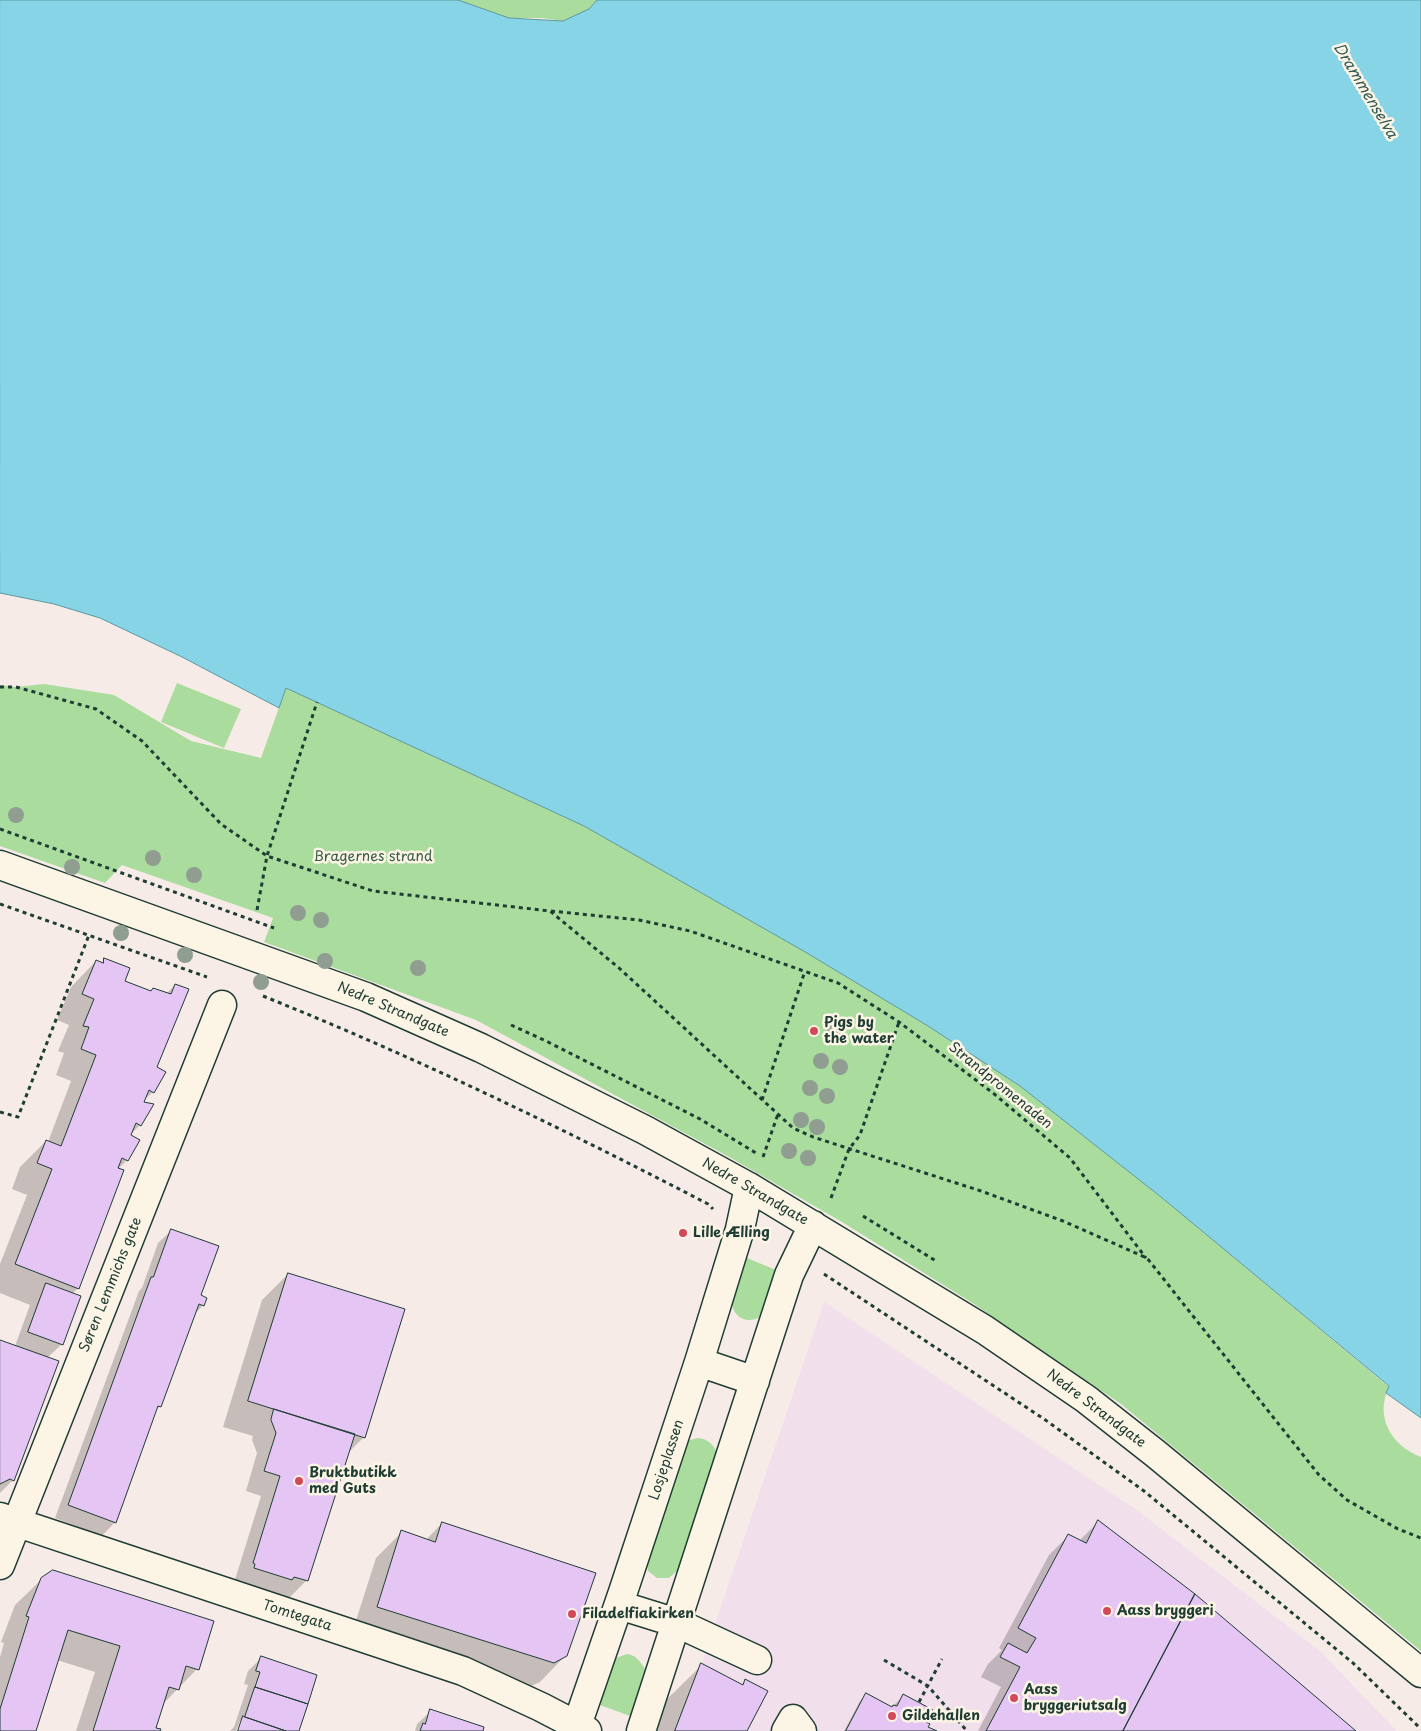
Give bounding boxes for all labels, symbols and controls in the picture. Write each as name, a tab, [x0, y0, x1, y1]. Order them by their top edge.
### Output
water label: Drammenselva	[1329, 40, 1401, 142]
park label: Bragernes strand	[314, 849, 432, 865]
street label: Nedre Strandgate	[335, 979, 451, 1041]
place label: Pigs by the water	[824, 1015, 894, 1048]
marker: Pigs by the water	[808, 1025, 820, 1037]
street label: Strandpromenaden	[945, 1039, 1055, 1133]
street label: Nedre Strandgate	[699, 1155, 811, 1229]
street label: Søren Lemmichs gate	[76, 1215, 146, 1355]
place label: Lille Ælling	[693, 1225, 770, 1241]
marker: Lille Ælling	[677, 1227, 689, 1239]
street label: Nedre Strandgate	[1043, 1366, 1149, 1452]
street label: Losjeplassen	[646, 1418, 688, 1502]
place label: Bruktbutikk med Guts	[309, 1465, 397, 1498]
marker: Bruktbutikk med Guts	[293, 1475, 305, 1487]
street label: Tomtegata	[260, 1597, 334, 1635]
place label: Aass bryggeri	[1117, 1603, 1214, 1619]
marker: Aass bryggeri	[1101, 1605, 1113, 1617]
place label: Filadelfiakirken	[582, 1606, 694, 1622]
marker: Filadelfiakirken	[566, 1608, 578, 1620]
place label: Aass bryggeriutsalg	[1024, 1682, 1127, 1714]
marker: Aass bryggeriutsalg	[1008, 1692, 1020, 1704]
place label: Gildehallen	[902, 1708, 980, 1724]
marker: Gildehallen	[886, 1710, 898, 1722]

